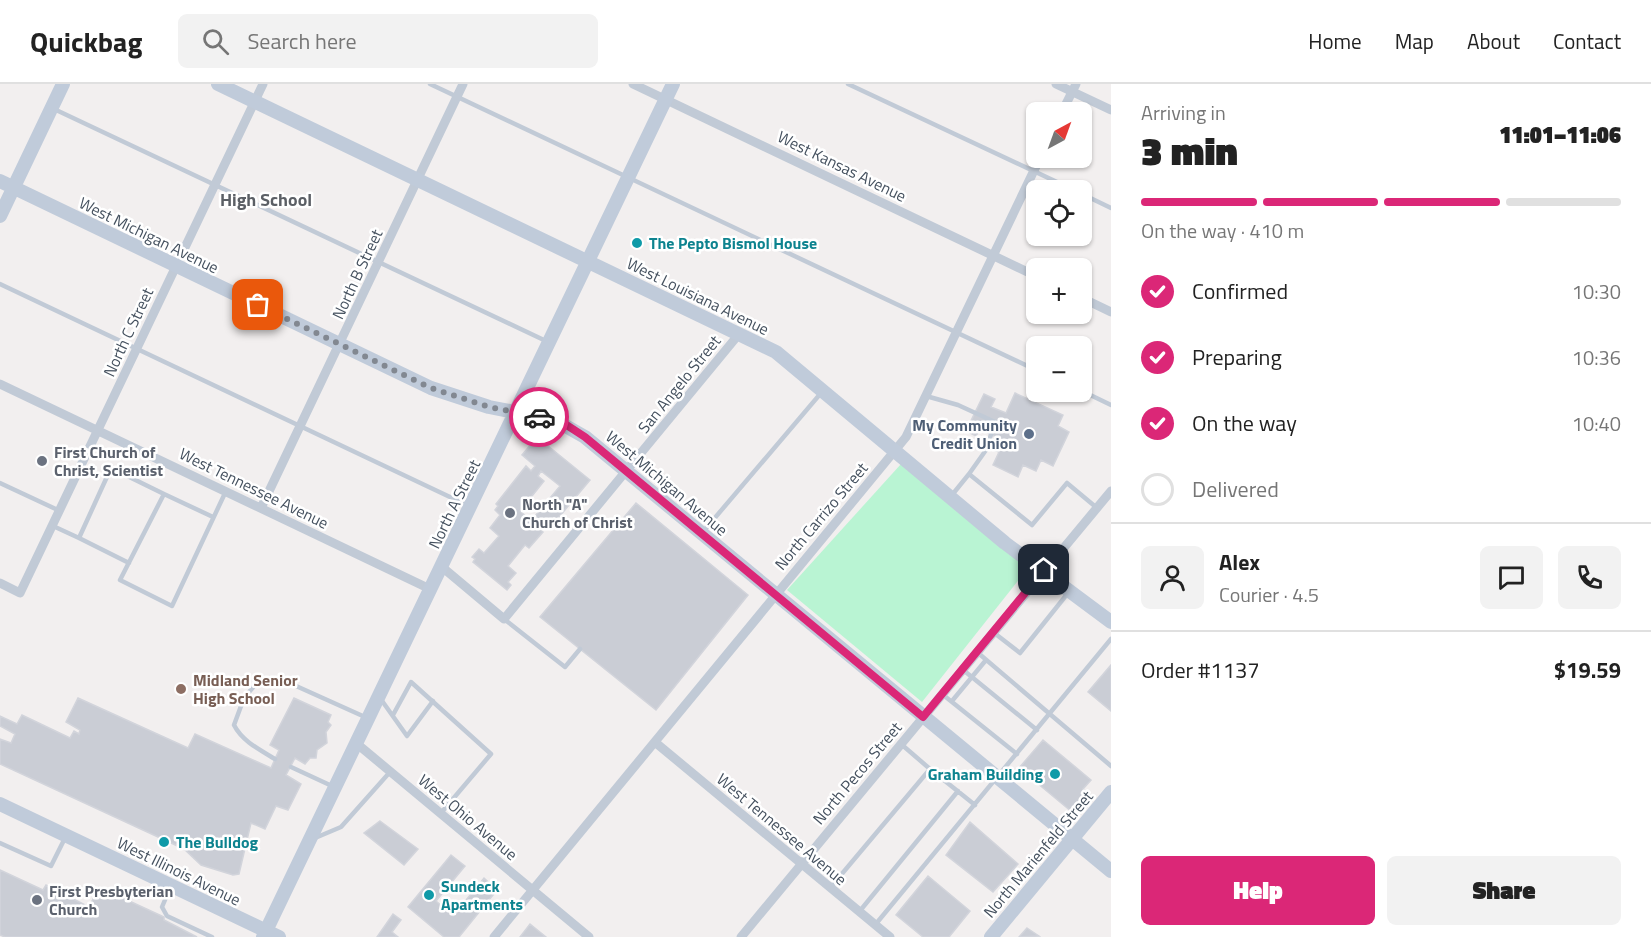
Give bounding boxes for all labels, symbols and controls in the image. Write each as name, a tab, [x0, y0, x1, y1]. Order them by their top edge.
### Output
search box	[178, 14, 598, 68]
text: Quickbag	[30, 20, 142, 63]
text: Search here	[247, 24, 357, 58]
icon: search	[199, 25, 232, 58]
text: Home	[1308, 25, 1362, 57]
text: Map	[1395, 25, 1434, 57]
text: About	[1467, 25, 1520, 57]
text: Contact	[1553, 25, 1621, 57]
text: Arriving in	[1141, 97, 1226, 128]
north arrow	[1026, 102, 1092, 168]
map controls	[1026, 102, 1092, 402]
text: 11:01–11:06	[1499, 118, 1621, 152]
text: 3 min	[1141, 121, 1238, 180]
street label: West Kansas Avenue	[774, 124, 910, 208]
button: locate	[1026, 180, 1092, 246]
district label: High School	[220, 186, 312, 213]
street label: West Michigan Avenue	[75, 191, 223, 279]
text: On the way · 410 m	[1141, 215, 1304, 246]
street label: North B Street	[326, 225, 389, 323]
place label: The Pepto Bismol House	[649, 231, 817, 255]
marker: The Pepto Bismol House	[630, 236, 644, 250]
street label: West Louisiana Avenue	[623, 251, 773, 341]
button: +	[1026, 258, 1092, 324]
text: Confirmed	[1192, 274, 1288, 308]
icon: check	[1141, 275, 1174, 308]
text: 10:30	[1572, 276, 1621, 307]
pin	[232, 279, 283, 330]
street label: North C Street	[97, 283, 159, 381]
icon: bag	[241, 288, 274, 321]
street label: San Angelo Street	[632, 329, 726, 438]
button: −	[1026, 336, 1092, 402]
text: Preparing	[1192, 340, 1282, 374]
icon: check	[1141, 341, 1174, 374]
text: 10:36	[1572, 342, 1621, 373]
courier	[509, 387, 569, 447]
icon: car	[523, 401, 556, 434]
text: On the way	[1192, 406, 1297, 440]
icon: check	[1141, 407, 1174, 440]
text: 10:40	[1572, 408, 1621, 439]
place label: My Community Credit Union	[912, 413, 1017, 455]
street label: West Michigan Avenue	[601, 425, 733, 541]
marker: My Community Credit Union	[1022, 427, 1036, 441]
place label: First Church of Christ, Scientist	[54, 440, 163, 482]
street label: West Tennessee Avenue	[175, 441, 333, 535]
marker: First Church of Christ, Scientist	[35, 454, 49, 468]
street label: North A Street	[422, 455, 486, 553]
street label: North Carrizo Street	[769, 457, 874, 575]
text: Delivered	[1192, 472, 1279, 506]
place label: North "A" Church of Christ	[522, 492, 633, 534]
marker: North "A" Church of Christ	[503, 506, 517, 520]
pin	[1018, 544, 1069, 595]
text: Alex	[1219, 545, 1260, 579]
button: person	[1141, 546, 1204, 609]
button: chat	[1480, 546, 1543, 609]
button: phone	[1558, 546, 1621, 609]
icon: home	[1027, 553, 1060, 586]
text: Courier · 4.5	[1219, 579, 1319, 610]
text: Order #1137	[1141, 653, 1260, 687]
text: $19.59	[1554, 653, 1621, 687]
place label: Midland Senior High School	[193, 668, 298, 710]
marker: Midland Senior High School	[174, 682, 188, 696]
street label: North Pecos Street	[807, 716, 907, 830]
place label: Graham Building	[928, 762, 1043, 786]
street label: West Tennessee Avenue	[712, 767, 852, 891]
marker: Graham Building	[1048, 767, 1062, 781]
street label: West Ohio Avenue	[413, 768, 523, 866]
street label: North Marienfeld Street	[977, 785, 1099, 923]
place label: The Bulldog	[176, 830, 258, 854]
street label: West Illinois Avenue	[113, 831, 245, 911]
marker: The Bulldog	[157, 835, 171, 849]
button: Help	[1141, 856, 1375, 925]
button: Share	[1387, 856, 1621, 925]
place label: Sundeck Apartments	[441, 874, 523, 916]
place label: First Presbyterian Church	[49, 879, 173, 921]
marker: Sundeck Apartments	[422, 888, 436, 902]
marker: First Presbyterian Church	[30, 893, 44, 907]

